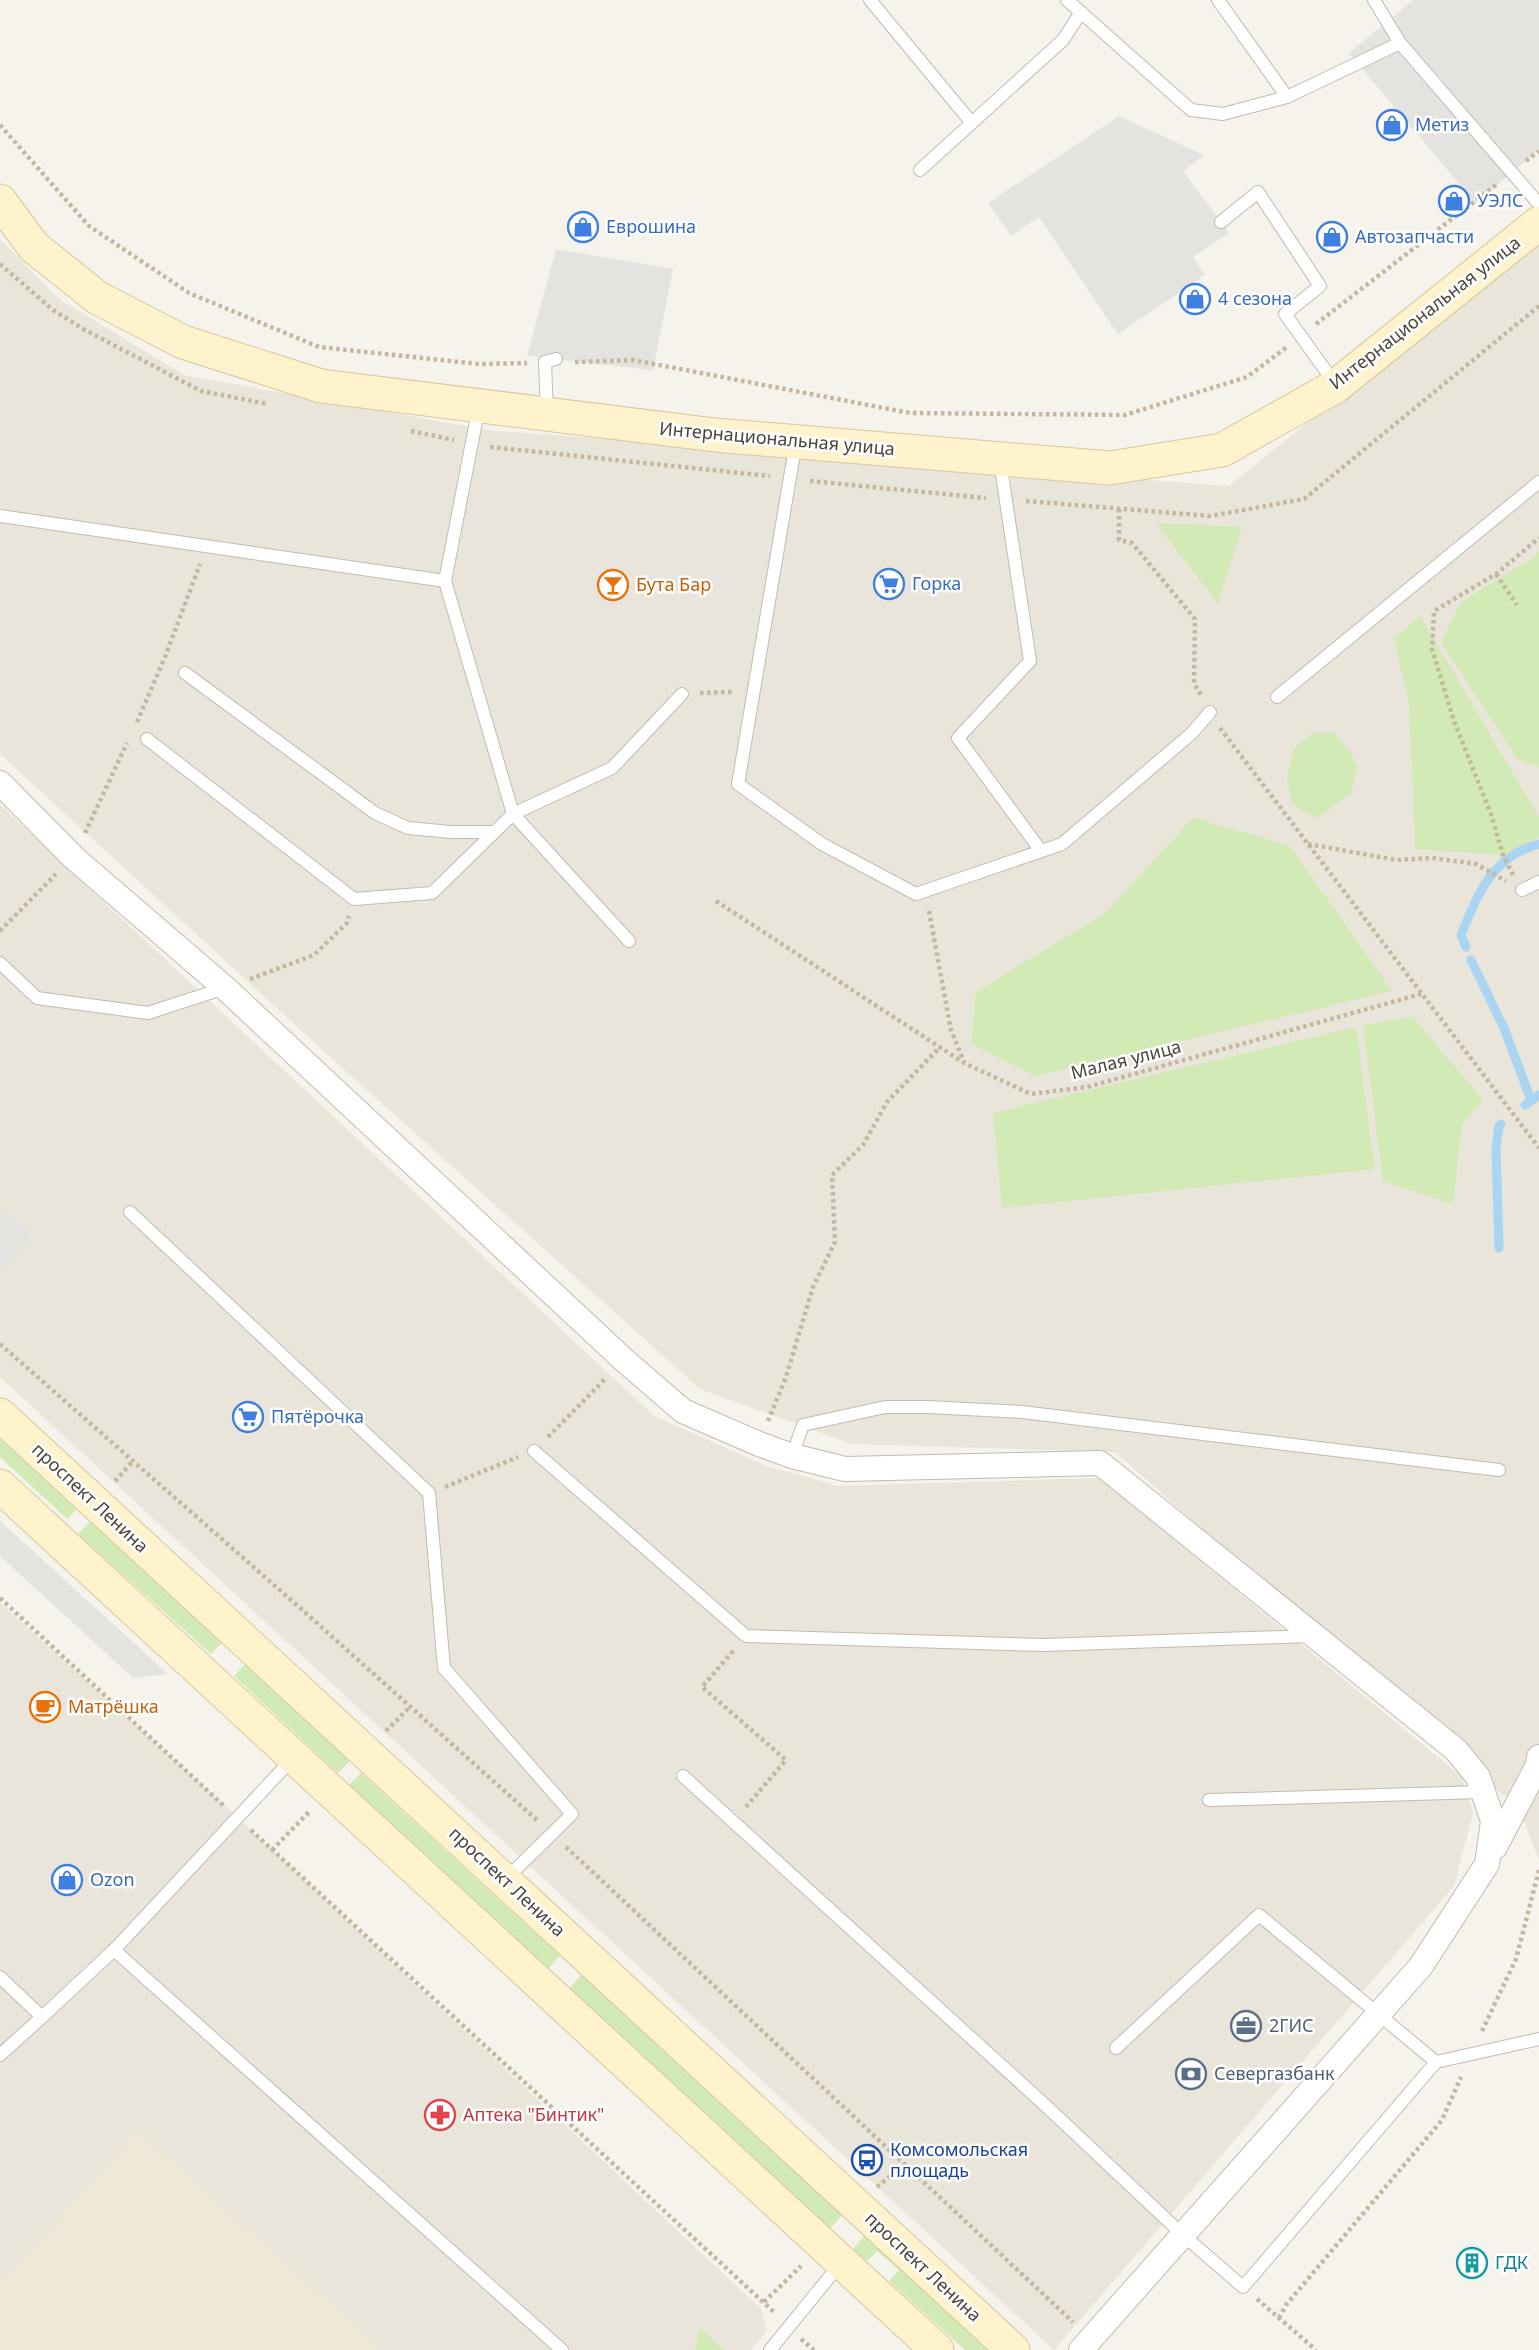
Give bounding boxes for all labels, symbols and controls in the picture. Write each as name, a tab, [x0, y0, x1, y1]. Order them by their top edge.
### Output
shop icon: Метиз	[1375, 108, 1409, 142]
place label: Метиз	[1415, 112, 1469, 136]
shop icon: УЭЛС	[1437, 184, 1471, 218]
place label: УЭЛС	[1477, 188, 1524, 212]
shop icon: Еврошина	[566, 210, 600, 244]
place label: Еврошина	[606, 214, 696, 238]
shop icon: Автозапчасти	[1315, 220, 1349, 254]
place label: Автозапчасти	[1355, 224, 1474, 248]
street label: Интернациональная улица	[1324, 230, 1525, 394]
shop icon: 4 сезона	[1178, 282, 1212, 316]
place label: 4 сезона	[1218, 286, 1292, 310]
street label: Интернациональная улица	[658, 416, 896, 460]
supermarket icon: Горка	[872, 567, 906, 601]
bar icon: Бута Бар	[596, 568, 630, 602]
place label: Горка	[912, 571, 961, 595]
place label: Бута Бар	[636, 572, 711, 596]
street label: Малая улица	[1068, 1034, 1183, 1084]
supermarket icon: Пятёрочка	[231, 1400, 265, 1434]
place label: Пятёрочка	[271, 1404, 364, 1428]
street label: проспект Ленина	[27, 1437, 154, 1557]
cafe icon: Матрёшка	[28, 1690, 62, 1724]
place label: Матрёшка	[68, 1694, 159, 1718]
street label: проспект Ленина	[444, 1821, 571, 1941]
shop icon: Ozon	[50, 1863, 84, 1897]
place label: Ozon	[90, 1867, 135, 1891]
office icon: 2ГИС	[1229, 2009, 1263, 2043]
place label: 2ГИС	[1269, 2013, 1314, 2037]
bank icon: Севергазбанк	[1174, 2057, 1208, 2091]
place label: Севергазбанк	[1214, 2061, 1335, 2085]
pharmacy icon: Аптека "Бинтик"	[423, 2098, 457, 2132]
place label: Аптека "Бинтик"	[463, 2102, 604, 2126]
place label: Комсомольская площадь	[890, 2137, 1028, 2182]
bus stop icon: Комсомольская площадь	[850, 2143, 884, 2177]
street label: проспект Ленина	[860, 2206, 987, 2326]
building icon: ГДК	[1455, 2246, 1489, 2280]
place label: ГДК	[1495, 2250, 1529, 2274]

